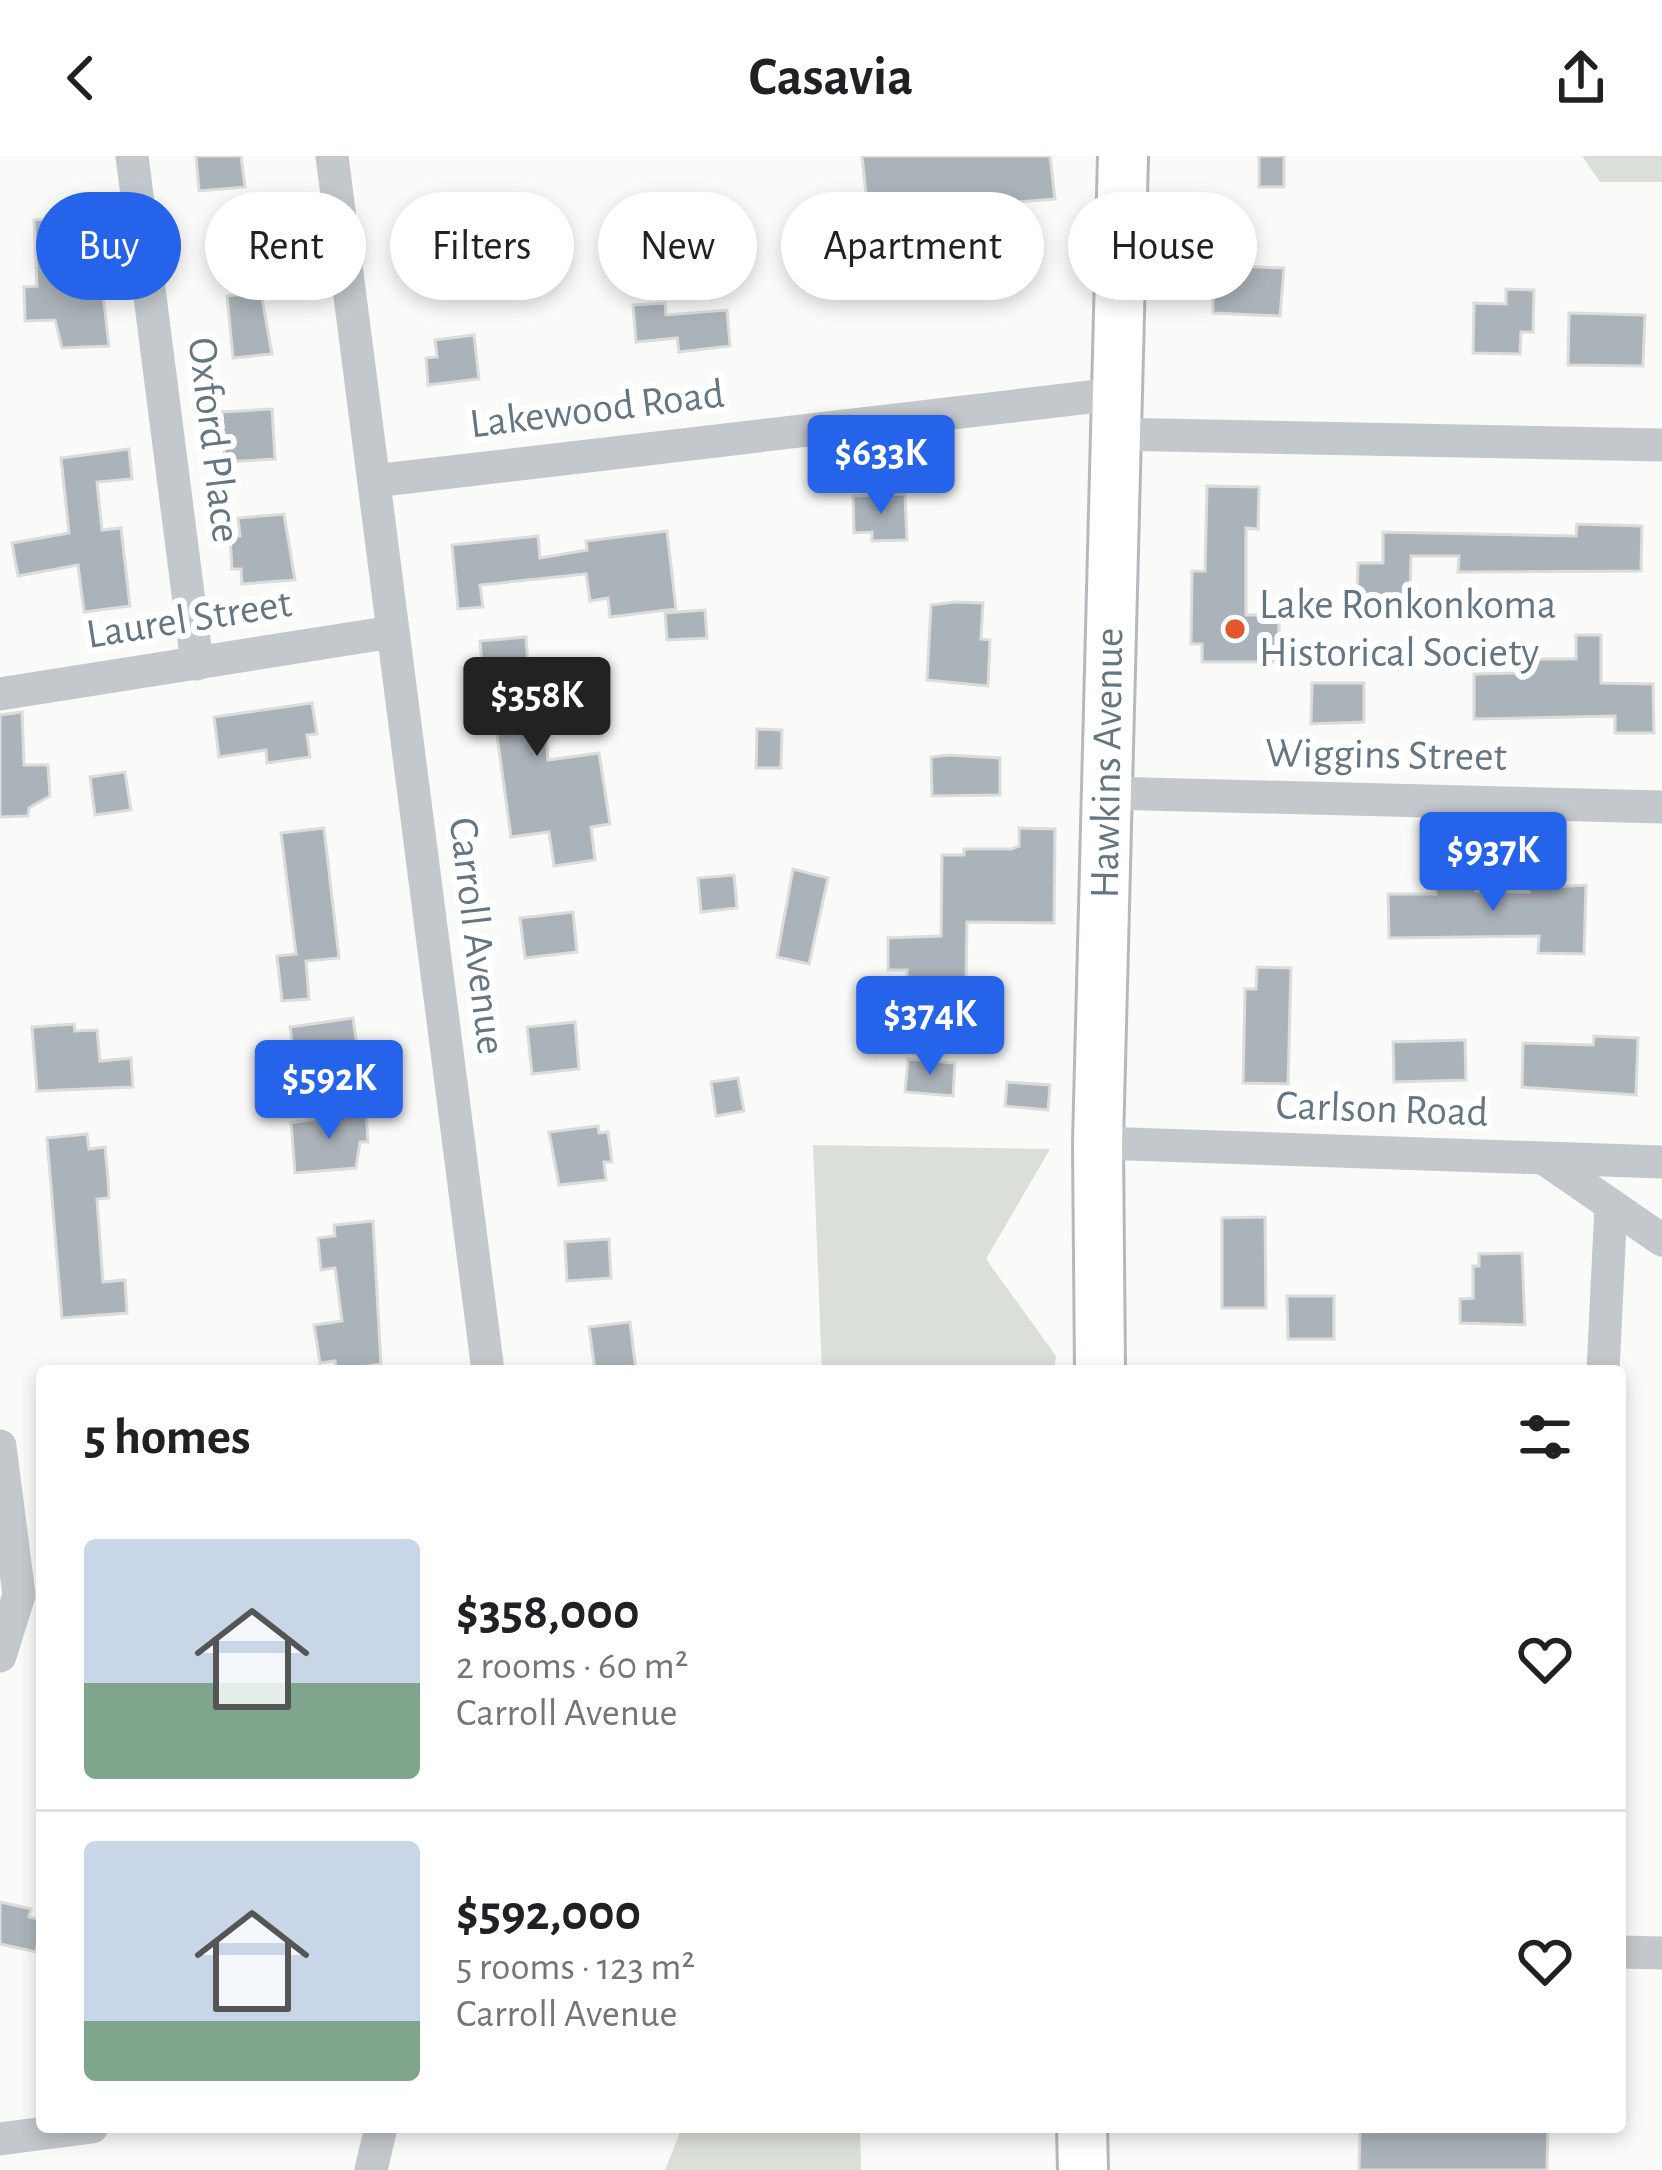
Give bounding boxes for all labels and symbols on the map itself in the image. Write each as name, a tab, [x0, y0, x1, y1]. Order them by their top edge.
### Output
street label: Oxford Place	[181, 335, 247, 545]
street label: Lakewood Road	[467, 373, 727, 445]
pin: $633K	[797, 415, 965, 517]
street label: Laurel Street	[84, 582, 294, 656]
place label: Lake Ronkonkoma Historical Society	[1259, 584, 1556, 674]
marker: Lake Ronkonkoma Historical Society	[1222, 616, 1248, 642]
street label: Hawkins Avenue	[1084, 627, 1130, 899]
pin: $358K	[453, 657, 621, 759]
street label: Wiggins Street	[1265, 732, 1507, 778]
pin: $937K	[1409, 812, 1577, 914]
street label: Carroll Avenue	[442, 815, 512, 1057]
pin: $374K	[846, 976, 1014, 1078]
pin: $592K	[245, 1040, 413, 1142]
street label: Carlson Road	[1275, 1084, 1489, 1134]

